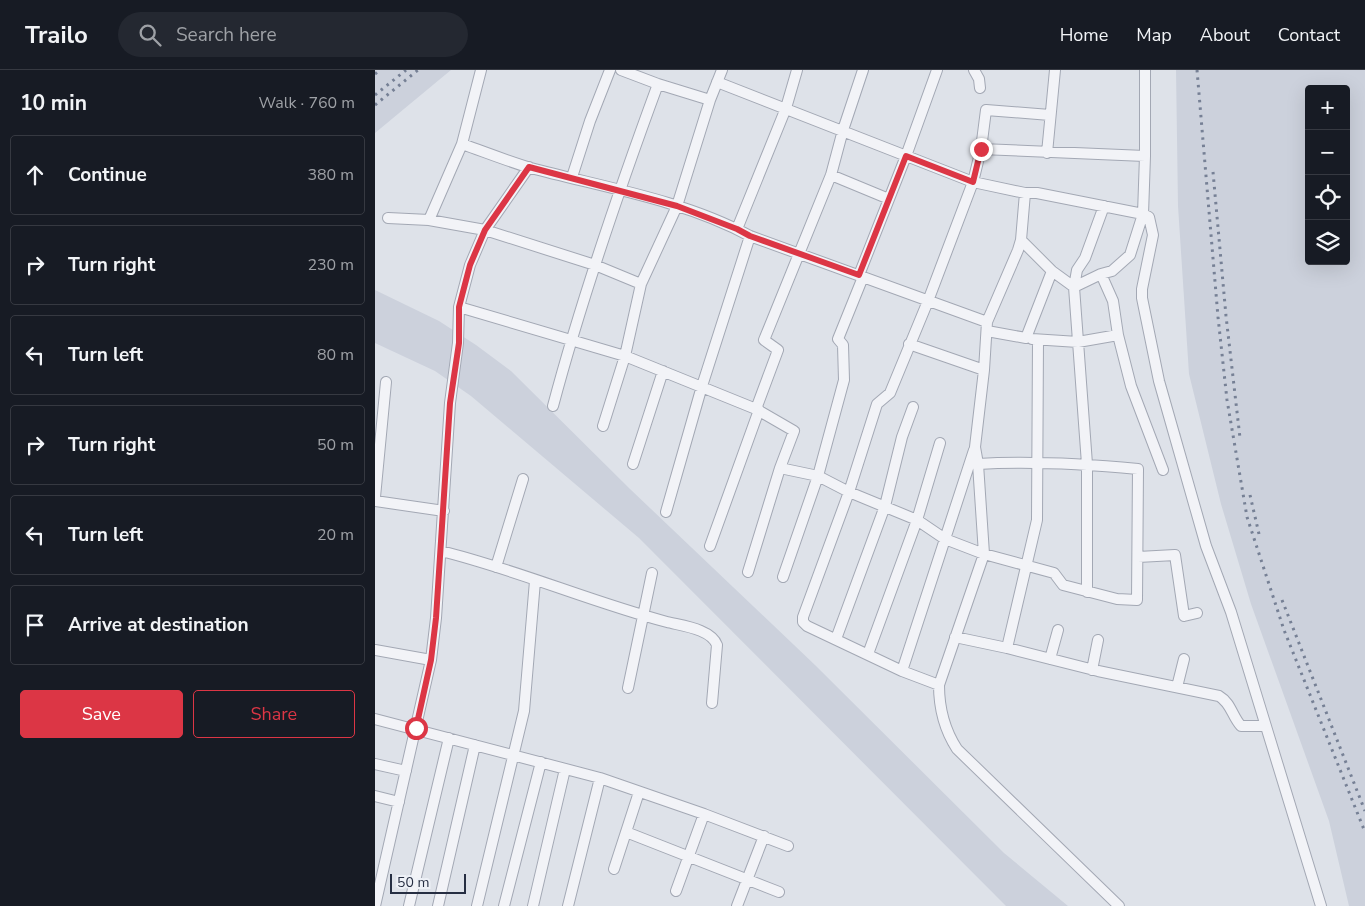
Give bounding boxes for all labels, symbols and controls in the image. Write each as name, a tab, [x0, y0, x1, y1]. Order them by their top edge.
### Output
search box	[118, 12, 468, 57]
text: Trailo	[25, 19, 88, 51]
icon: search	[136, 21, 164, 49]
text: Search here	[176, 22, 277, 48]
text: Home	[1060, 23, 1108, 47]
text: Map	[1136, 23, 1172, 47]
text: About	[1200, 23, 1250, 47]
text: Contact	[1278, 23, 1340, 47]
map controls	[1305, 85, 1350, 265]
button: +	[1305, 85, 1350, 130]
text: 10 min	[20, 89, 87, 117]
text: Walk · 760 m	[259, 92, 355, 114]
button: −	[1305, 130, 1350, 175]
route end	[970, 138, 993, 161]
icon: ahead	[21, 161, 49, 189]
text: Continue	[68, 162, 147, 188]
text: 380 m	[307, 164, 354, 186]
button: locate	[1305, 175, 1350, 220]
button: layers	[1305, 220, 1350, 265]
icon: right	[21, 251, 49, 279]
text: Turn right	[68, 252, 155, 278]
text: 230 m	[307, 254, 354, 276]
icon: left	[21, 341, 49, 369]
text: Turn left	[68, 342, 143, 368]
text: 80 m	[317, 344, 354, 366]
icon: right	[21, 431, 49, 459]
text: Turn right	[68, 432, 155, 458]
text: 50 m	[317, 434, 354, 456]
icon: left	[21, 521, 49, 549]
text: Turn left	[68, 522, 143, 548]
text: 20 m	[317, 524, 354, 546]
icon: arrive	[21, 611, 49, 639]
text: Arrive at destination	[68, 612, 249, 638]
button: Save	[20, 690, 183, 738]
button: Share	[193, 690, 355, 738]
route start	[405, 717, 428, 740]
scale bar	[390, 871, 466, 894]
text: 50 m	[397, 873, 429, 892]

